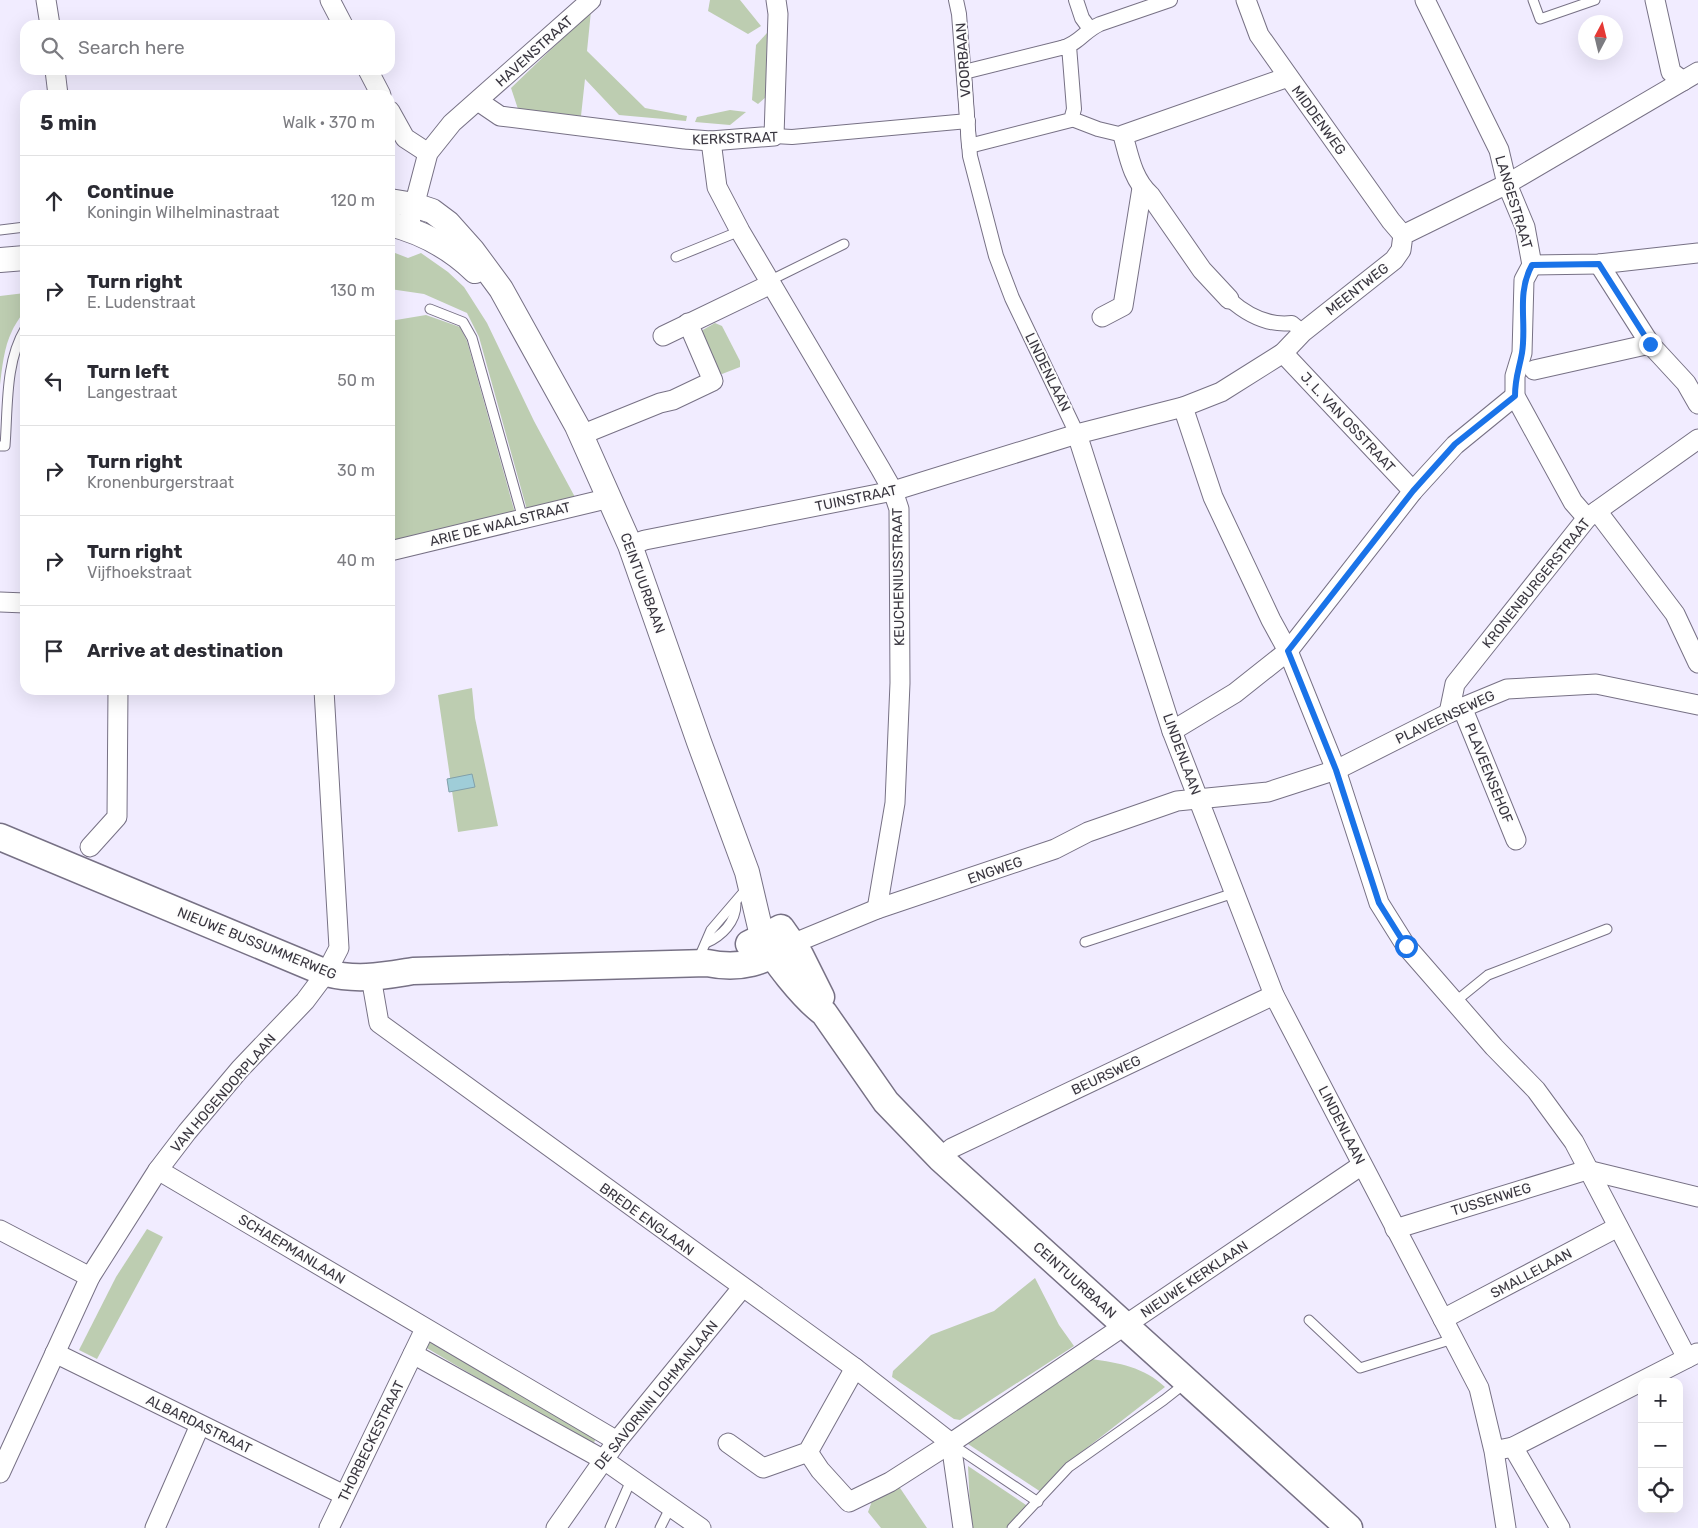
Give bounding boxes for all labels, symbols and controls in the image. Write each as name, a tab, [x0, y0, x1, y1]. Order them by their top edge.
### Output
street label: HAVENSTRAAT	[492, 12, 576, 90]
north arrow	[1578, 15, 1623, 60]
search box	[20, 20, 395, 75]
street label: VOORBAAN	[952, 22, 975, 98]
icon: search	[38, 34, 66, 62]
text: Search here	[78, 36, 185, 59]
street label: MIDDENWEG	[1288, 82, 1349, 158]
text: 5 min	[40, 110, 97, 135]
text: Walk · 370 m	[282, 113, 375, 132]
street label: KERKSTRAAT	[692, 129, 778, 148]
street label: LANGESTRAAT	[1491, 153, 1536, 251]
text: Continue	[87, 180, 174, 203]
icon: ahead	[40, 187, 68, 215]
text: 120 m	[330, 191, 375, 210]
text: Koningin Wilhelminastraat	[87, 203, 279, 222]
street label: MEENTWEG	[1322, 260, 1392, 319]
text: Turn right	[87, 270, 182, 293]
icon: right	[40, 277, 68, 305]
text: 130 m	[330, 281, 375, 300]
text: E. Ludenstraat	[87, 293, 195, 312]
street label: LINDENLAAN	[1021, 330, 1074, 414]
route end	[1639, 333, 1662, 356]
text: Turn left	[87, 360, 169, 383]
icon: left	[40, 367, 68, 395]
street label: J. L. VAN OSSTRAAT	[1297, 369, 1399, 476]
text: 50 m	[337, 371, 375, 390]
text: Langestraat	[87, 383, 177, 402]
text: Turn right	[87, 450, 182, 473]
icon: right	[40, 457, 68, 485]
text: 30 m	[337, 461, 375, 480]
text: Kronenburgerstraat	[87, 473, 234, 492]
street label: TUINSTRAAT	[814, 482, 899, 515]
street label: ARIE DE WAALSTRAAT	[428, 499, 572, 550]
street label: KEUCHENIUSSTRAAT	[889, 508, 908, 646]
street label: KRONENBURGERSTRAAT	[1479, 515, 1594, 652]
street label: CEINTUURBAAN	[616, 530, 669, 636]
text: Turn right	[87, 540, 182, 563]
icon: right	[40, 547, 68, 575]
text: 40 m	[337, 551, 375, 570]
text: Vijfhoekstraat	[87, 563, 192, 582]
icon: arrive	[40, 637, 68, 665]
text: Arrive at destination	[87, 639, 283, 662]
street label: PLAVEENSEWEG	[1393, 687, 1498, 748]
street label: LINDENLAAN	[1159, 711, 1204, 797]
street label: PLAVEENSEHOF	[1461, 721, 1516, 826]
street label: ENGWEG	[966, 853, 1025, 888]
street label: NIEUWE BUSSUMMERWEG	[175, 904, 339, 983]
route start	[1395, 935, 1418, 958]
street label: VAN HOGENDORPLAAN	[167, 1030, 280, 1156]
street label: BEURSWEG	[1069, 1052, 1144, 1099]
street label: LINDENLAAN	[1315, 1083, 1369, 1167]
street label: BREDE ENGLAAN	[596, 1179, 697, 1259]
street label: TUSSENWEG	[1449, 1179, 1533, 1220]
street label: SCHAEPMANLAAN	[235, 1211, 348, 1288]
street label: NIEUWE KERKLAAN	[1137, 1237, 1251, 1322]
street label: CEINTUURBAAN	[1030, 1239, 1120, 1322]
street label: SMALLELAAN	[1488, 1245, 1575, 1302]
street label: DE SAVORNIN LOHMANLAAN	[591, 1317, 722, 1473]
street label: THORBECKESTRAAT	[335, 1378, 408, 1504]
map controls	[1638, 1378, 1683, 1513]
button: +	[1638, 1378, 1683, 1423]
street label: ALBARDASTRAAT	[143, 1391, 254, 1457]
button: −	[1638, 1423, 1683, 1468]
button: locate	[1638, 1468, 1683, 1513]

